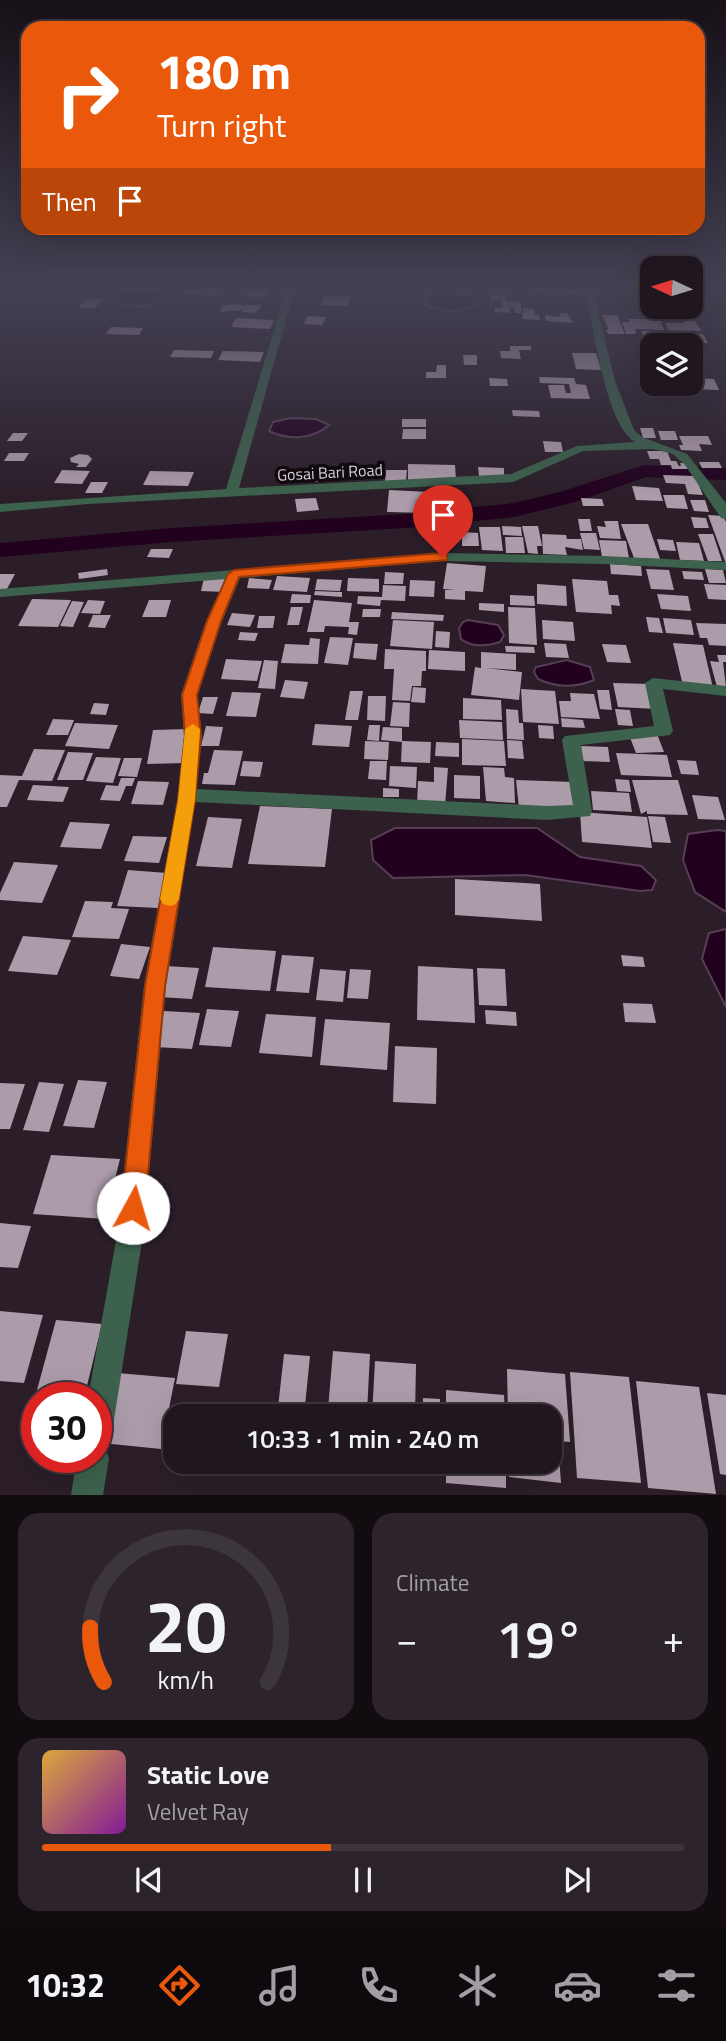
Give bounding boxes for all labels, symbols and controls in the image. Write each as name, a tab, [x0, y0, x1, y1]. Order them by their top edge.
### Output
text: 180 m	[157, 33, 291, 108]
icon: right	[42, 49, 133, 140]
text: Turn right	[157, 101, 286, 149]
text: Then	[42, 182, 97, 221]
icon: arrive	[111, 182, 149, 220]
north arrow	[640, 256, 704, 318]
map controls	[640, 256, 703, 396]
button: layers	[640, 333, 703, 396]
street label: Gosai Bari Road	[277, 457, 383, 487]
pin	[413, 485, 473, 557]
icon: arrive	[424, 496, 462, 534]
position arrow	[96, 1171, 170, 1245]
speed limit sign: 30	[21, 1382, 112, 1473]
text: 10:33 · 1 min · 240 m	[246, 1419, 479, 1458]
text: Climate	[396, 1565, 469, 1600]
text: 20	[145, 1571, 227, 1681]
text: 19°	[496, 1599, 584, 1678]
text: −	[396, 1610, 417, 1668]
text: +	[663, 1610, 684, 1668]
text: km/h	[158, 1661, 214, 1699]
text: Static Love	[147, 1755, 269, 1794]
text: Velvet Ray	[147, 1794, 249, 1829]
icon: previous	[130, 1861, 168, 1899]
icon: pause	[344, 1861, 382, 1899]
icon: next	[558, 1861, 596, 1899]
text: 10:32	[25, 1961, 105, 2009]
icon: directions	[155, 1961, 204, 2010]
icon: music	[255, 1961, 304, 2010]
icon: phone	[354, 1961, 403, 2010]
icon: climate	[453, 1961, 502, 2010]
icon: car	[553, 1961, 602, 2010]
icon: filters	[652, 1961, 701, 2010]

